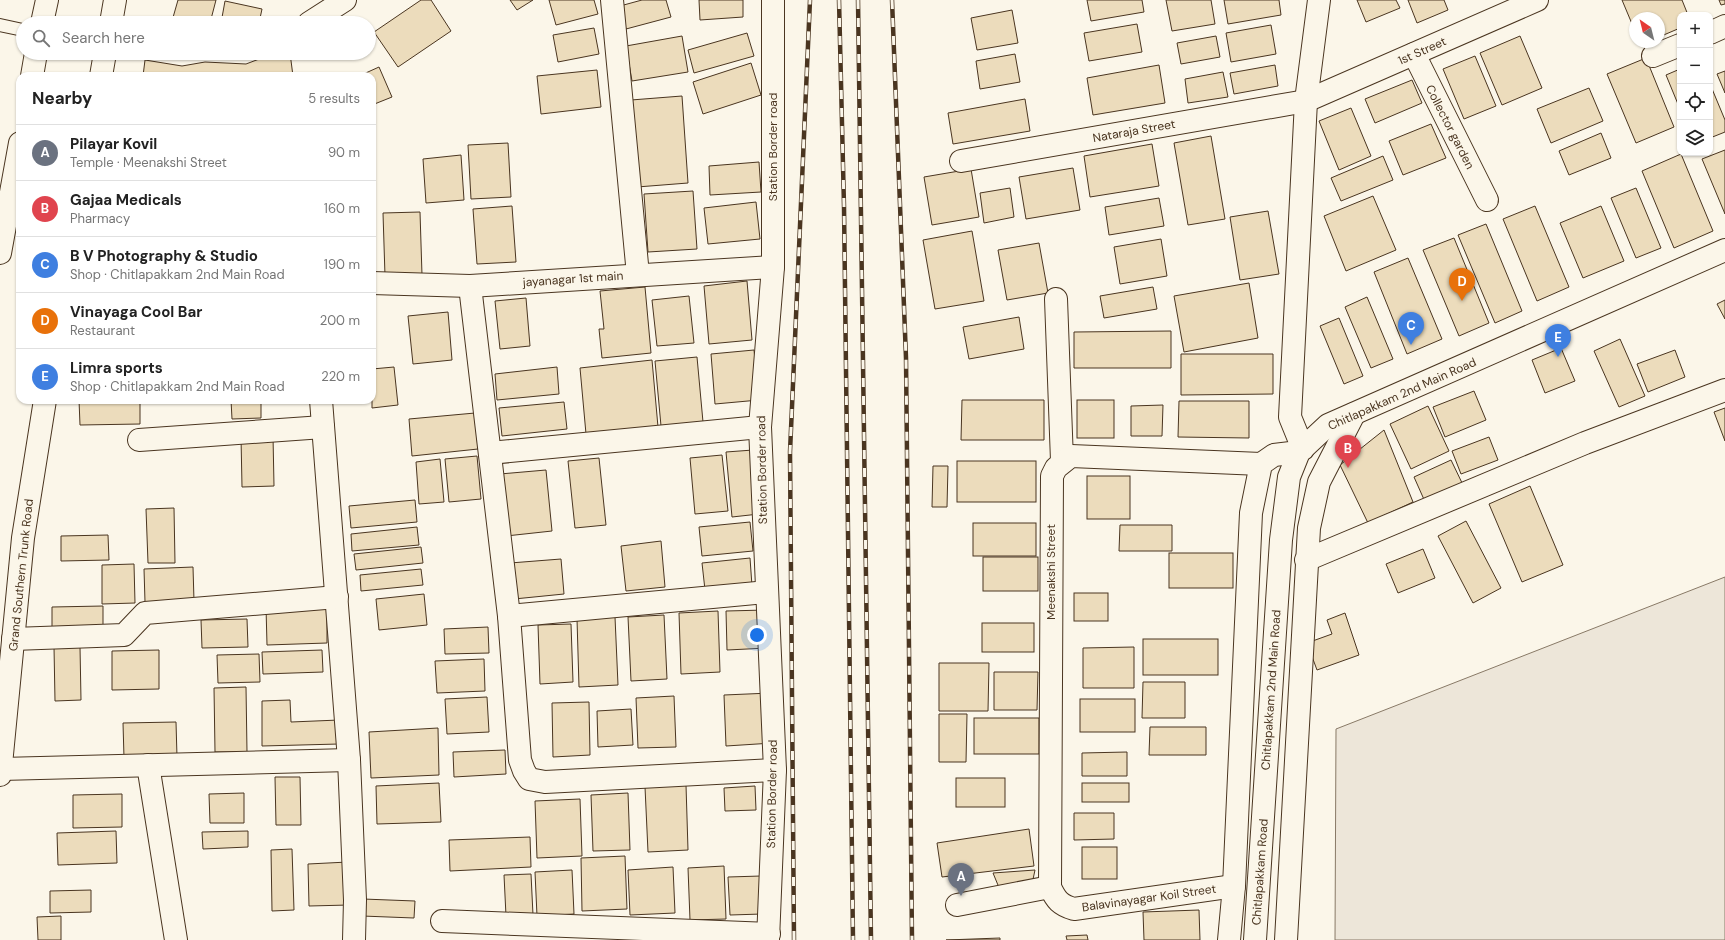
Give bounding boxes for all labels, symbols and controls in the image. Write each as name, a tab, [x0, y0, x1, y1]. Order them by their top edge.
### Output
north arrow	[1629, 12, 1665, 48]
map controls	[1677, 12, 1713, 156]
button: +	[1677, 12, 1713, 48]
search box	[16, 16, 376, 60]
icon: search	[30, 27, 52, 49]
text: Search here	[62, 28, 145, 48]
street label: 1st Street	[1395, 33, 1449, 69]
button: −	[1677, 48, 1713, 84]
street label: Collector garden	[1422, 82, 1478, 172]
button: locate	[1677, 84, 1713, 120]
text: Nearby	[32, 87, 92, 109]
text: 5 results	[308, 90, 360, 107]
street label: Station Border road	[765, 93, 781, 201]
street label: Nataraja Street	[1091, 116, 1177, 146]
button: layers	[1677, 120, 1713, 156]
text: Pilayar Kovil	[70, 134, 157, 154]
text: A	[40, 144, 50, 161]
text: 90 m	[328, 144, 360, 161]
text: Temple · Meenakshi Street	[70, 154, 227, 171]
text: Gajaa Medicals	[70, 190, 182, 210]
text: B	[41, 200, 49, 217]
text: 160 m	[324, 200, 360, 217]
text: Pharmacy	[70, 210, 130, 227]
text: B V Photography & Studio	[70, 246, 258, 266]
text: C	[40, 256, 50, 273]
text: 190 m	[324, 256, 360, 273]
text: Shop · Chitlapakkam 2nd Main Road	[70, 266, 285, 283]
street label: jayanagar 1st main	[521, 267, 624, 291]
pin: D	[1449, 268, 1475, 301]
text: Vinayaga Cool Bar	[70, 302, 202, 322]
text: D	[40, 312, 50, 329]
text: 200 m	[320, 312, 360, 329]
pin: C	[1398, 312, 1424, 345]
text: Restaurant	[70, 322, 135, 339]
pin: E	[1545, 324, 1571, 357]
street label: Chitlapakkam 2nd Main Road	[1325, 354, 1479, 434]
text: Limra sports	[70, 358, 163, 378]
text: E	[41, 368, 49, 385]
text: 220 m	[321, 368, 360, 385]
text: Shop · Chitlapakkam 2nd Main Road	[70, 378, 285, 395]
street label: Station Border road	[753, 416, 771, 524]
pin: B	[1335, 435, 1361, 468]
street label: Grand Southern Trunk Road	[5, 498, 37, 652]
street label: Meenakshi Street	[1043, 524, 1059, 620]
street label: Chitlapakkam 2nd Main Road	[1257, 609, 1285, 771]
your location	[747, 625, 767, 645]
street label: Station Border road	[763, 740, 781, 848]
street label: Chitlapakkam Road	[1248, 818, 1272, 926]
pin: A	[948, 863, 974, 896]
street label: Balavinayagar Koil Street	[1081, 881, 1217, 915]

